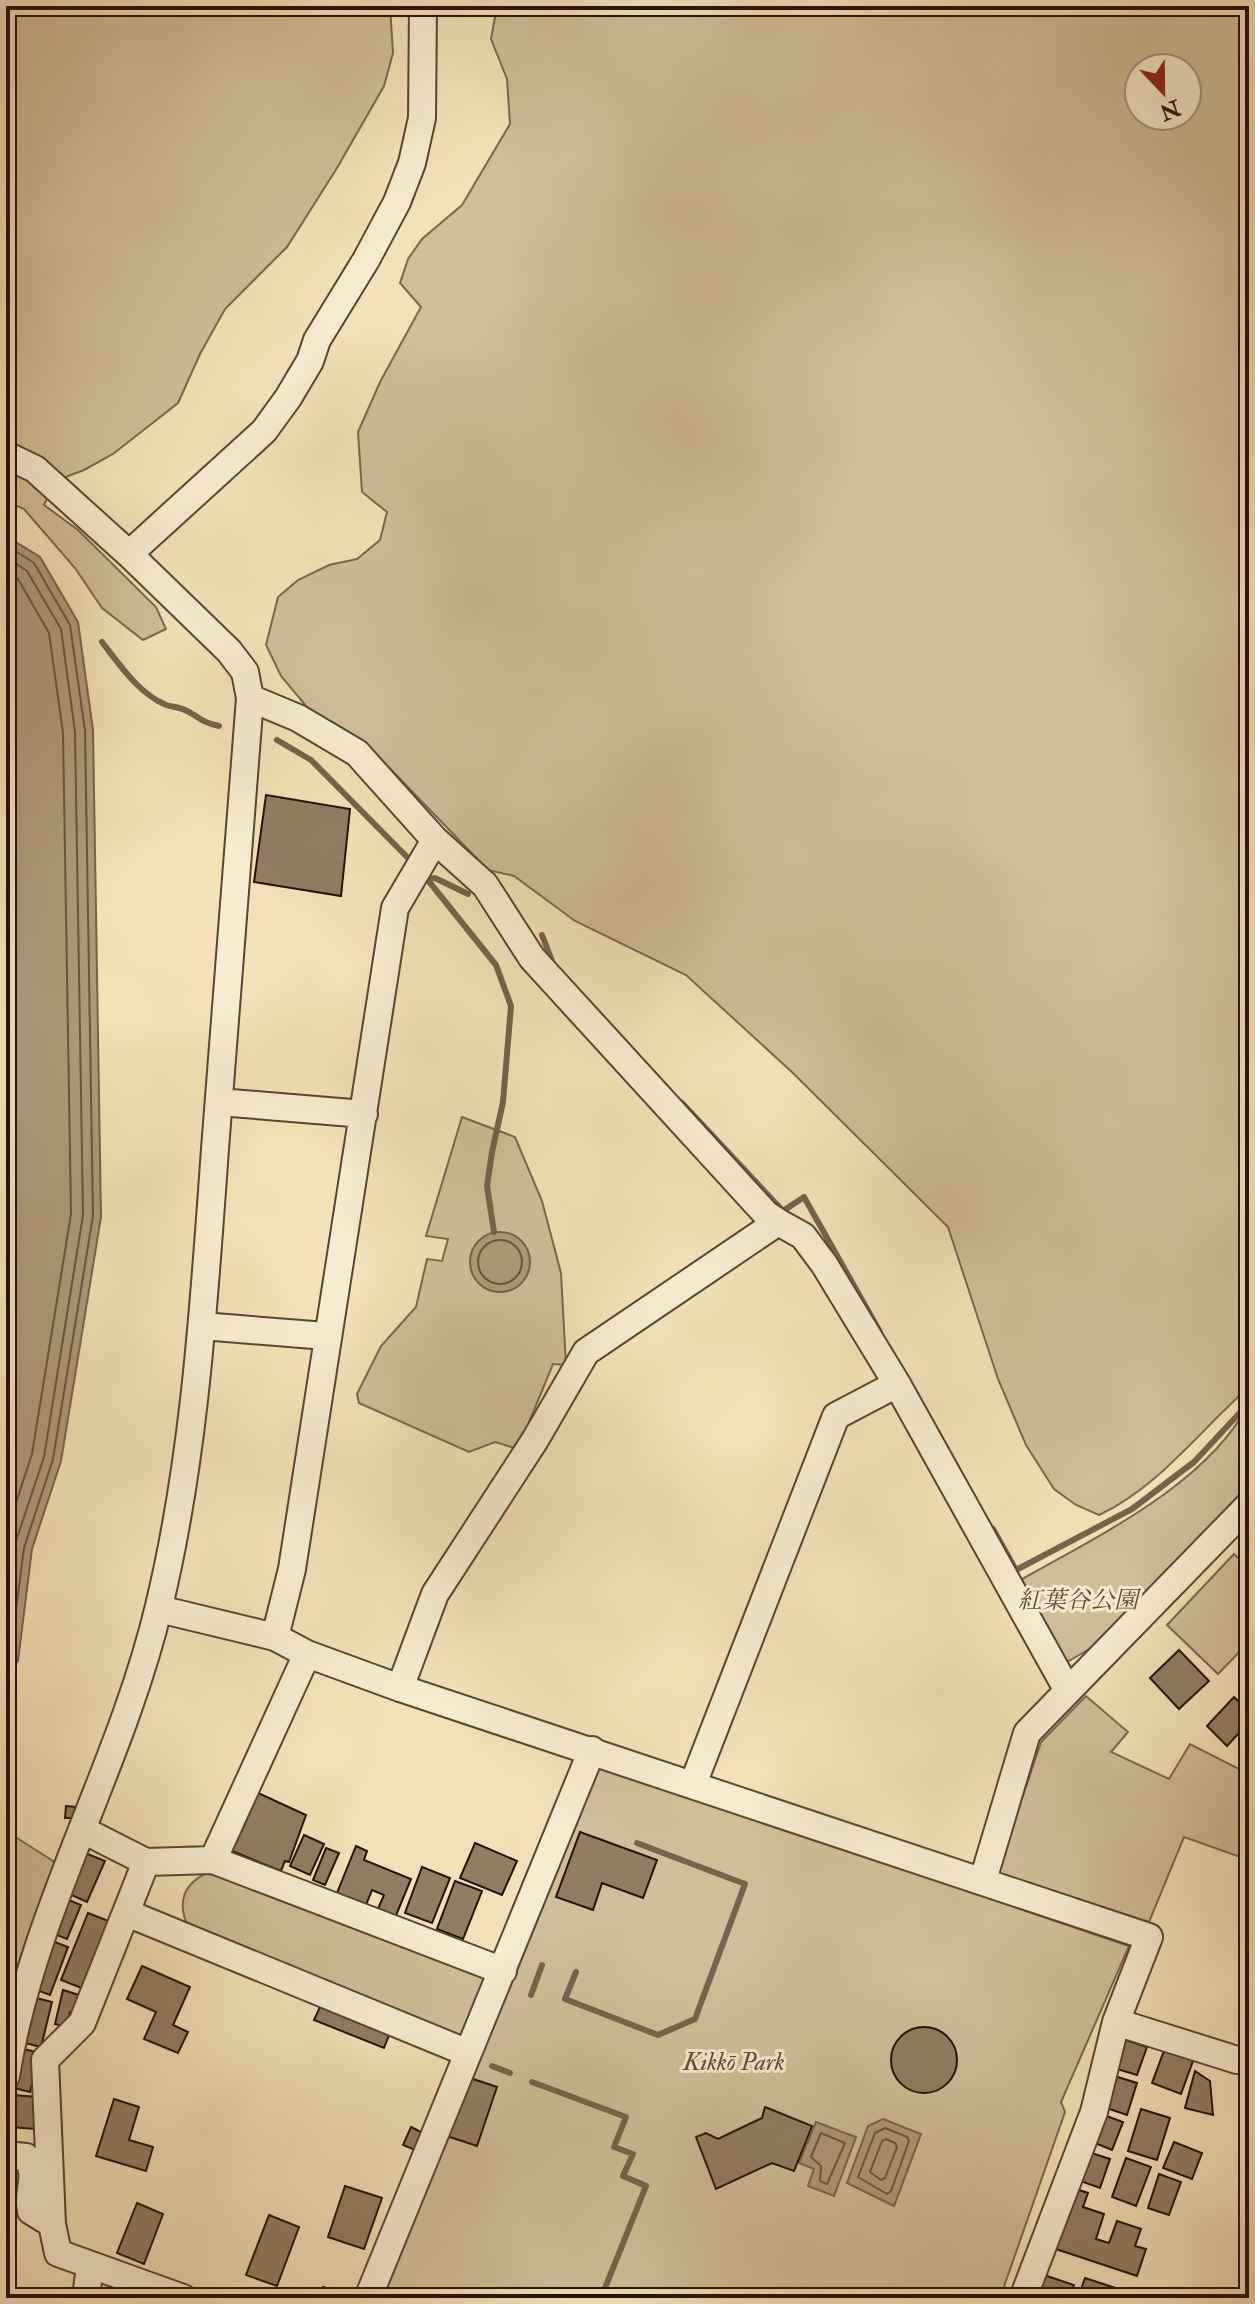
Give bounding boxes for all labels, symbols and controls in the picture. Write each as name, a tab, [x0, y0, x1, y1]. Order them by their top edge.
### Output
north arrow	[1123, 52, 1203, 132]
text: N	[1155, 93, 1185, 126]
park label: 紅葉谷公園	[1018, 1585, 1142, 1616]
park label: Kikkō Park	[682, 2047, 785, 2078]

